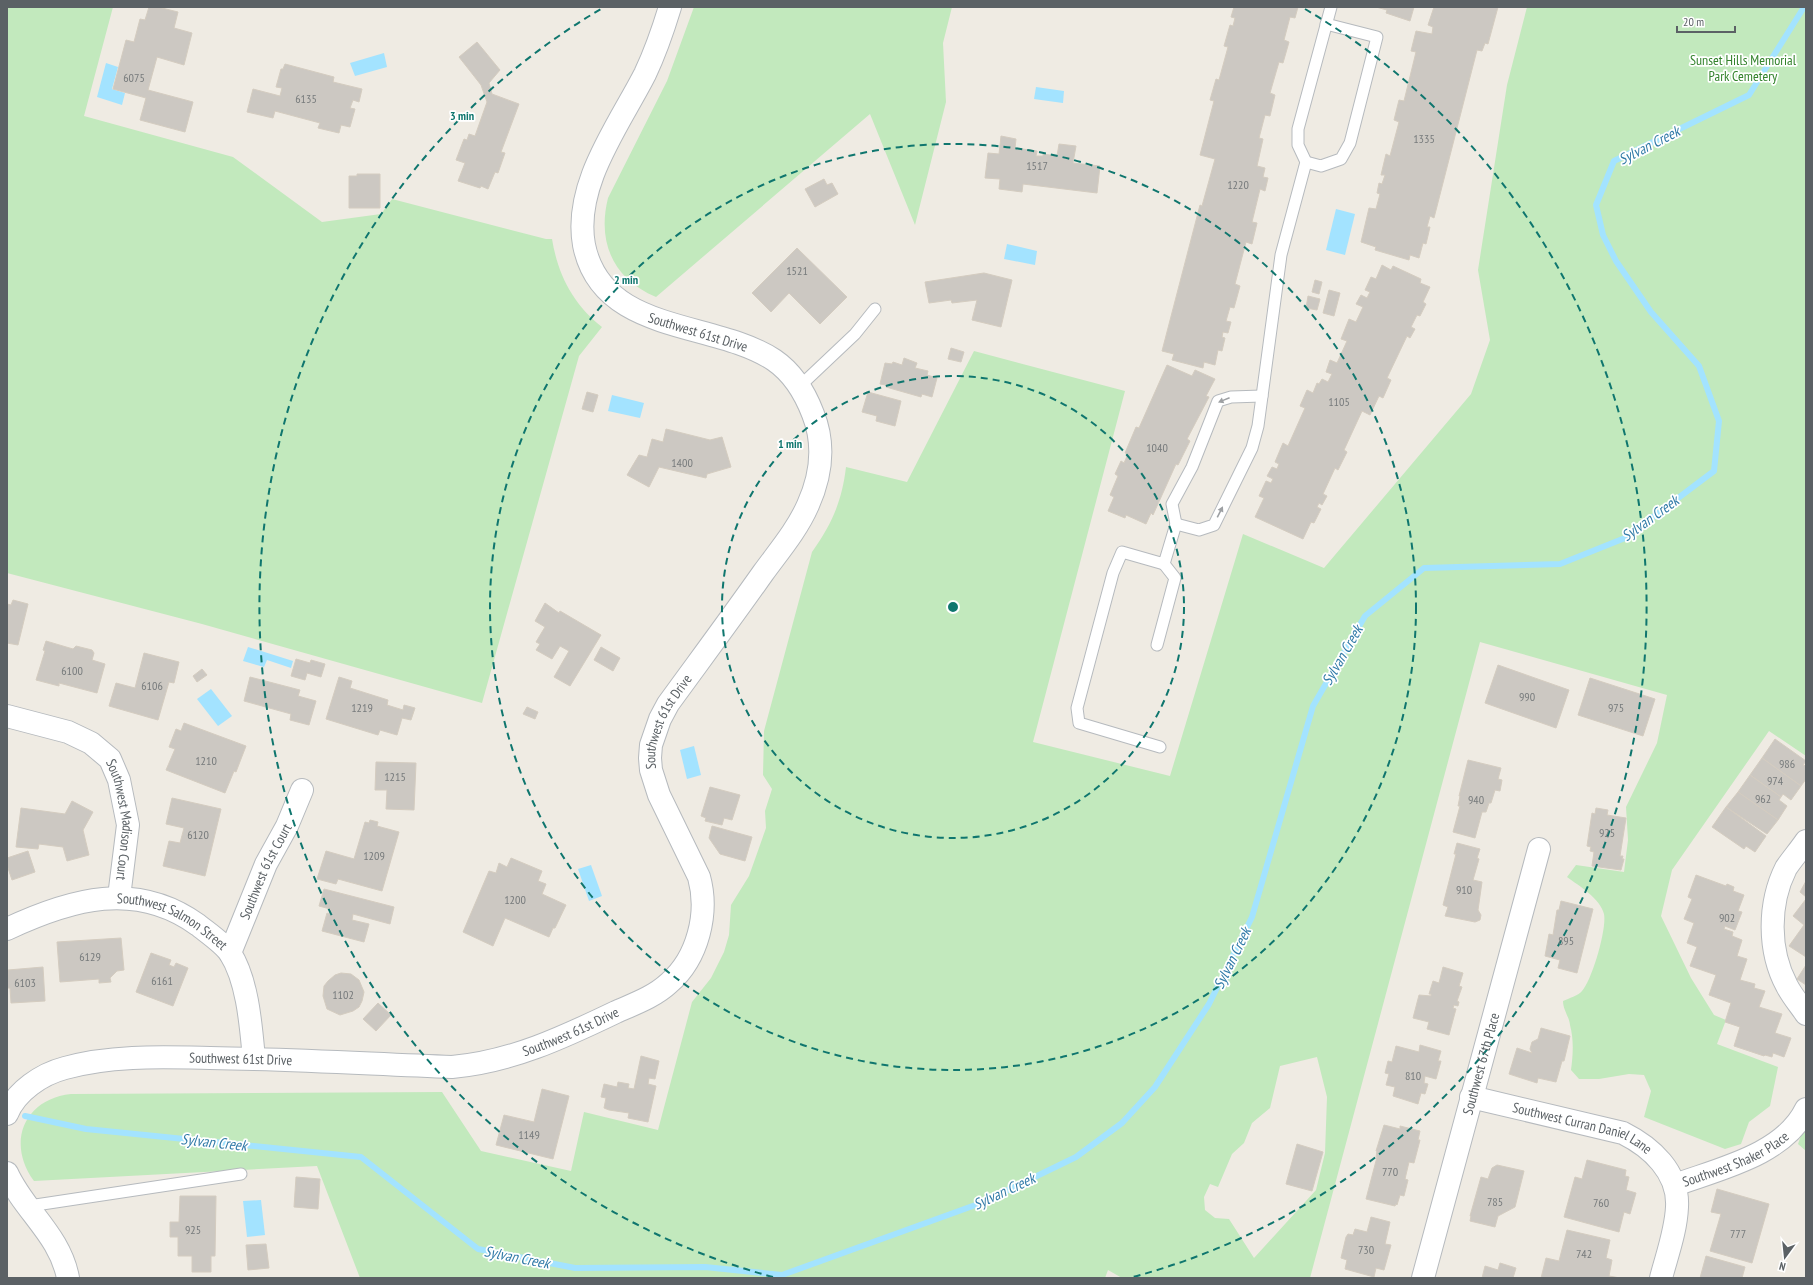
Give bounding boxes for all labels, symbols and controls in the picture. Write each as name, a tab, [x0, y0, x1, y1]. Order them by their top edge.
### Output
scale bar	[1677, 8, 1735, 34]
text: 20 m	[1683, 14, 1704, 29]
park label: Sunset Hills Memorial Park Cemetery	[1690, 51, 1797, 85]
house number: 6075	[123, 70, 145, 85]
house number: 6135	[295, 91, 317, 106]
text: 3 min	[450, 108, 474, 123]
water label: Sylvan Creek	[1615, 121, 1685, 168]
house number: 1335	[1413, 131, 1435, 146]
house number: 1517	[1026, 158, 1048, 173]
house number: 1220	[1227, 177, 1249, 192]
house number: 1521	[786, 263, 808, 278]
text: 2 min	[614, 272, 638, 287]
street label: Southwest 61st Drive	[646, 308, 750, 356]
house number: 1105	[1328, 394, 1350, 409]
one-way arrow	[1217, 397, 1229, 403]
text: 1 min	[778, 436, 802, 451]
house number: 1040	[1146, 440, 1168, 455]
house number: 1400	[671, 455, 693, 470]
water label: Sylvan Creek	[1618, 490, 1684, 545]
one-way arrow	[1217, 507, 1223, 518]
centre of rings	[946, 600, 960, 614]
water label: Sylvan Creek	[1317, 620, 1368, 688]
house number: 6100	[61, 663, 83, 678]
street label: Southwest 61st Drive	[641, 670, 696, 770]
house number: 6106	[141, 678, 163, 693]
house number: 990	[1519, 689, 1535, 704]
house number: 1219	[351, 700, 373, 715]
house number: 975	[1608, 700, 1624, 715]
house number: 1210	[195, 753, 217, 768]
street label: Southwest Madison Court	[102, 756, 137, 881]
house number: 986	[1779, 756, 1795, 771]
house number: 1215	[384, 769, 406, 784]
house number: 974	[1767, 773, 1784, 788]
house number: 962	[1755, 791, 1771, 806]
house number: 940	[1468, 792, 1484, 807]
street label: Southwest 61st Court	[236, 820, 296, 922]
house number: 925	[1599, 825, 1615, 840]
house number: 6120	[187, 827, 209, 842]
house number: 1209	[363, 848, 385, 863]
house number: 910	[1456, 882, 1472, 897]
street label: Southwest Salmon Street	[117, 889, 232, 954]
house number: 1200	[504, 892, 526, 907]
house number: 902	[1719, 910, 1735, 925]
water label: Sylvan Creek	[1209, 922, 1256, 992]
house number: 895	[1558, 933, 1574, 948]
house number: 6129	[79, 949, 101, 964]
house number: 6161	[151, 973, 173, 988]
house number: 6103	[14, 975, 36, 990]
house number: 1102	[332, 987, 354, 1002]
street label: Southwest 61st Drive	[520, 1003, 622, 1060]
street label: Southwest 67th Place	[1459, 1011, 1503, 1117]
street label: Southwest 61st Drive	[189, 1049, 293, 1069]
house number: 810	[1405, 1068, 1421, 1083]
street label: Southwest Curran Daniel Lane	[1511, 1098, 1656, 1158]
house number: 1149	[518, 1127, 540, 1142]
street label: Southwest Shaker Place	[1680, 1127, 1793, 1191]
water label: Sylvan Creek	[180, 1129, 250, 1155]
house number: 770	[1382, 1164, 1398, 1179]
water label: Sylvan Creek	[970, 1168, 1040, 1214]
house number: 785	[1487, 1194, 1503, 1209]
house number: 760	[1593, 1195, 1609, 1210]
house number: 925	[185, 1222, 201, 1237]
house number: 777	[1730, 1226, 1746, 1241]
north arrow	[1765, 1237, 1805, 1277]
water label: Sylvan Creek	[483, 1241, 553, 1273]
house number: 730	[1358, 1242, 1374, 1257]
house number: 742	[1576, 1246, 1592, 1261]
text: N	[1778, 1259, 1787, 1274]

